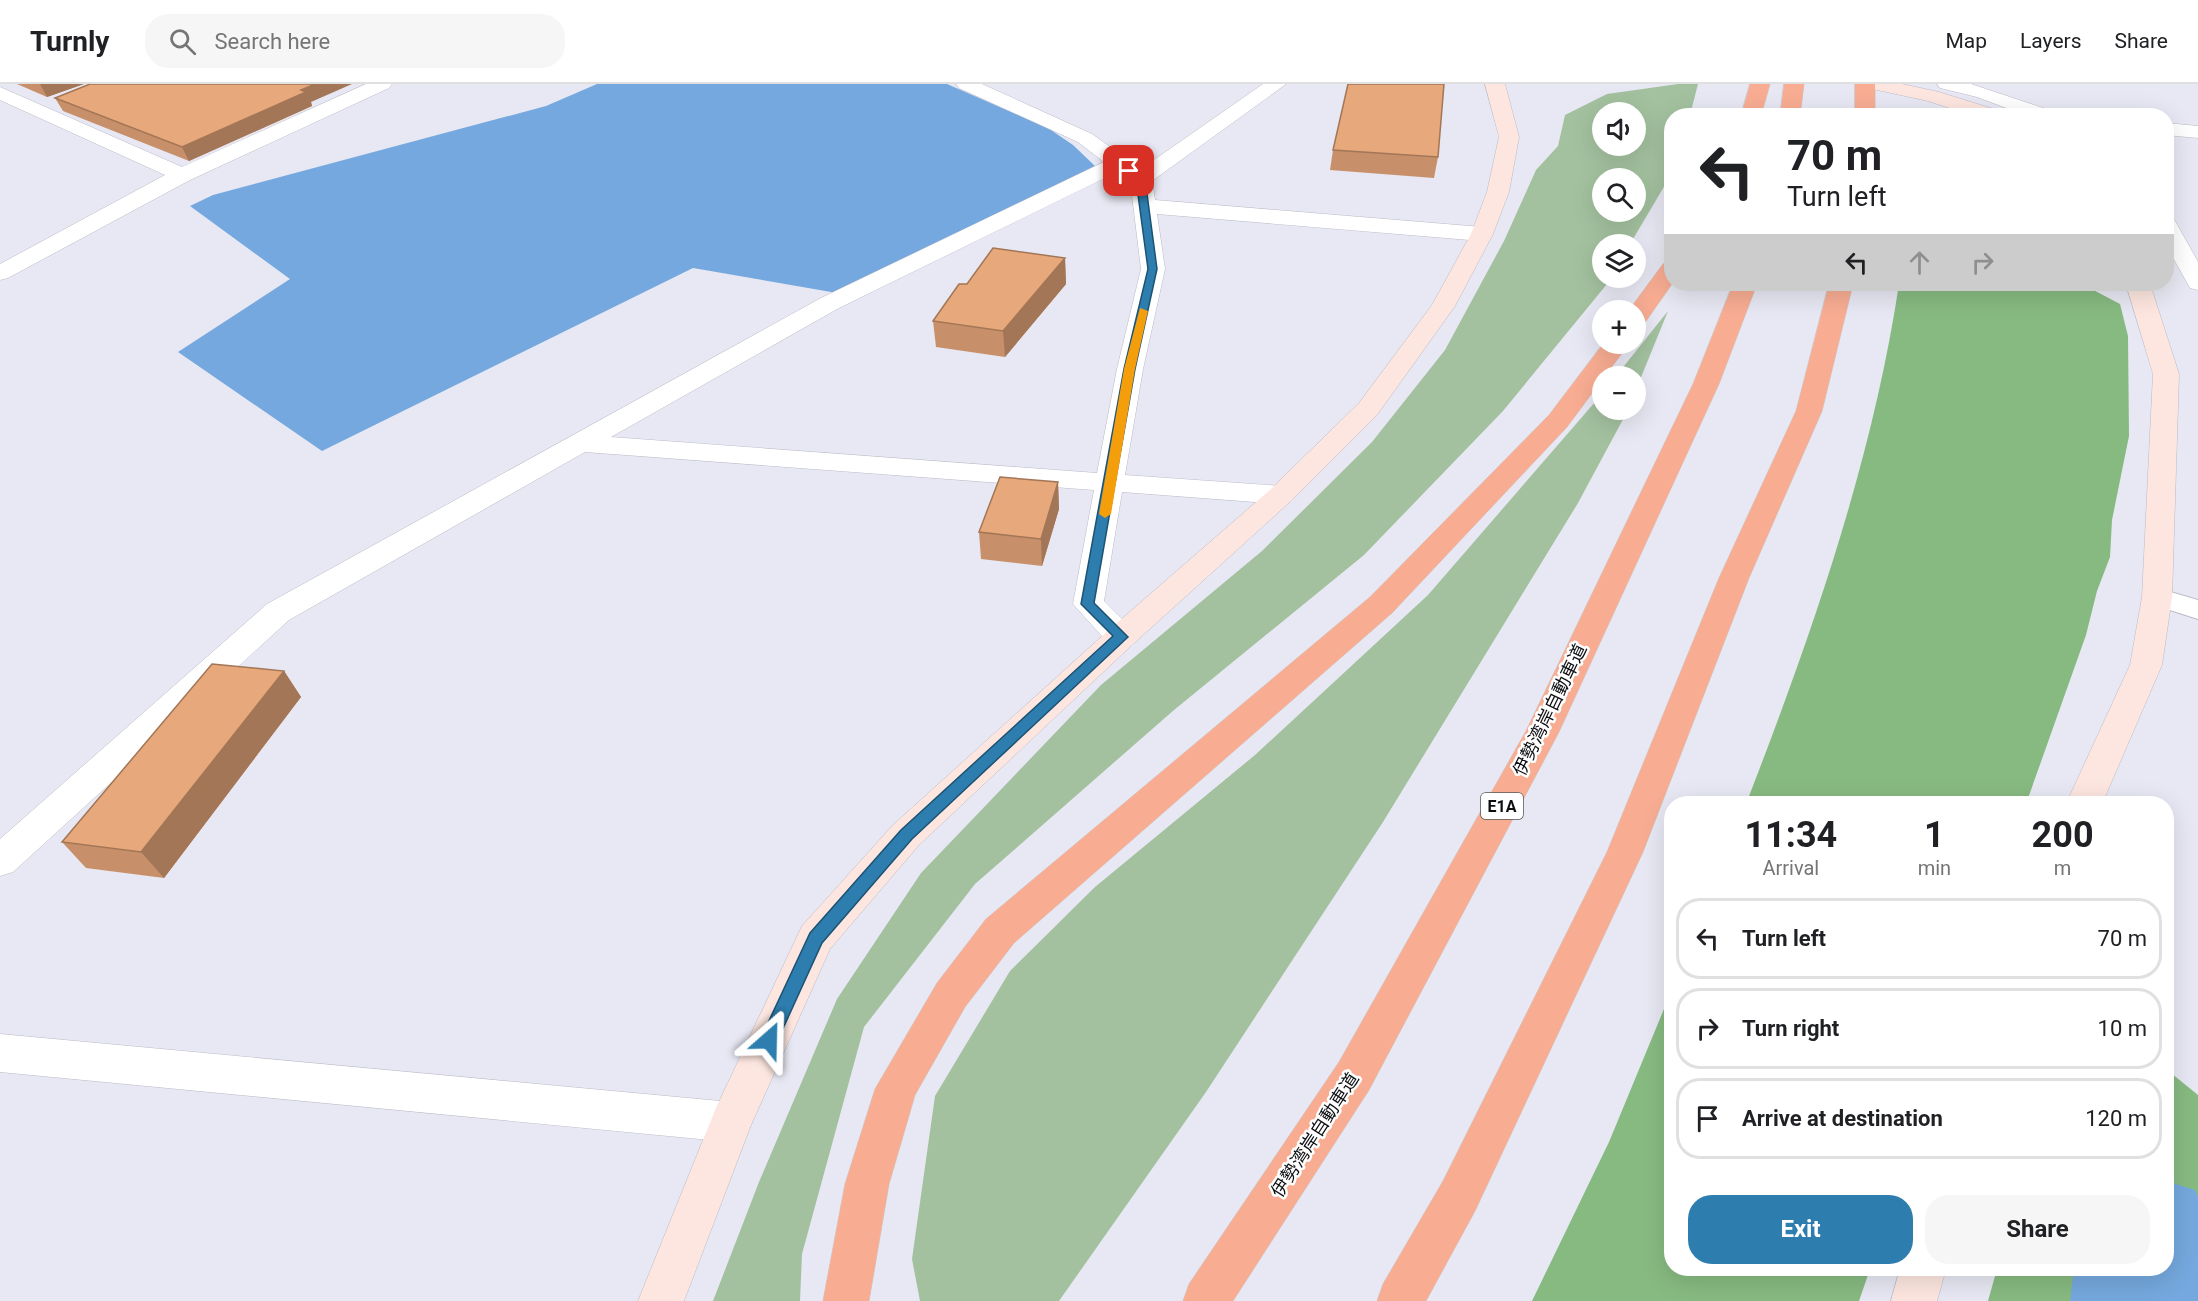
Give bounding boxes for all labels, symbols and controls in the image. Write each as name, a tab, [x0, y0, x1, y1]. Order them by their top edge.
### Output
search box	[145, 14, 565, 68]
text: Turnly	[30, 25, 109, 58]
icon: search	[166, 25, 199, 58]
text: Search here	[214, 29, 330, 54]
text: Map	[1945, 29, 1987, 53]
text: Layers	[2020, 29, 2081, 53]
text: Share	[2114, 29, 2168, 53]
map controls	[1592, 102, 1646, 420]
button: sound	[1592, 102, 1646, 156]
text: 70 m	[1787, 131, 1882, 180]
icon: left	[1688, 132, 1766, 210]
pin	[1103, 145, 1154, 196]
icon: arrive	[1112, 154, 1145, 187]
button: search	[1592, 168, 1646, 222]
text: Turn left	[1787, 181, 1887, 213]
button: layers	[1592, 234, 1646, 288]
icon: left	[1840, 246, 1873, 279]
icon: ahead	[1903, 246, 1936, 279]
icon: right	[1966, 246, 1999, 279]
button: +	[1592, 300, 1646, 354]
button: −	[1592, 366, 1646, 420]
street label: 伊勢湾岸自動車道	[1509, 640, 1591, 779]
road number: E1A	[1481, 793, 1523, 819]
text: 11:34	[1744, 814, 1837, 856]
text: 1	[1924, 814, 1945, 856]
text: 200	[2032, 814, 2094, 856]
text: Arrival	[1762, 856, 1819, 880]
text: min	[1918, 856, 1951, 880]
text: m	[2054, 856, 2071, 880]
icon: left	[1691, 922, 1724, 955]
text: Turn left	[1742, 926, 1826, 951]
text: 70 m	[2098, 926, 2147, 951]
position arrow	[737, 1008, 801, 1072]
icon: right	[1691, 1012, 1724, 1045]
text: Turn right	[1742, 1016, 1839, 1041]
text: 10 m	[2098, 1016, 2147, 1041]
street label: 伊勢湾岸自動車道	[1267, 1069, 1363, 1201]
icon: arrive	[1691, 1102, 1724, 1135]
text: Arrive at destination	[1742, 1106, 1943, 1131]
text: 120 m	[2085, 1106, 2147, 1131]
button: Exit	[1688, 1195, 1913, 1264]
button: Share	[1925, 1195, 2150, 1264]

